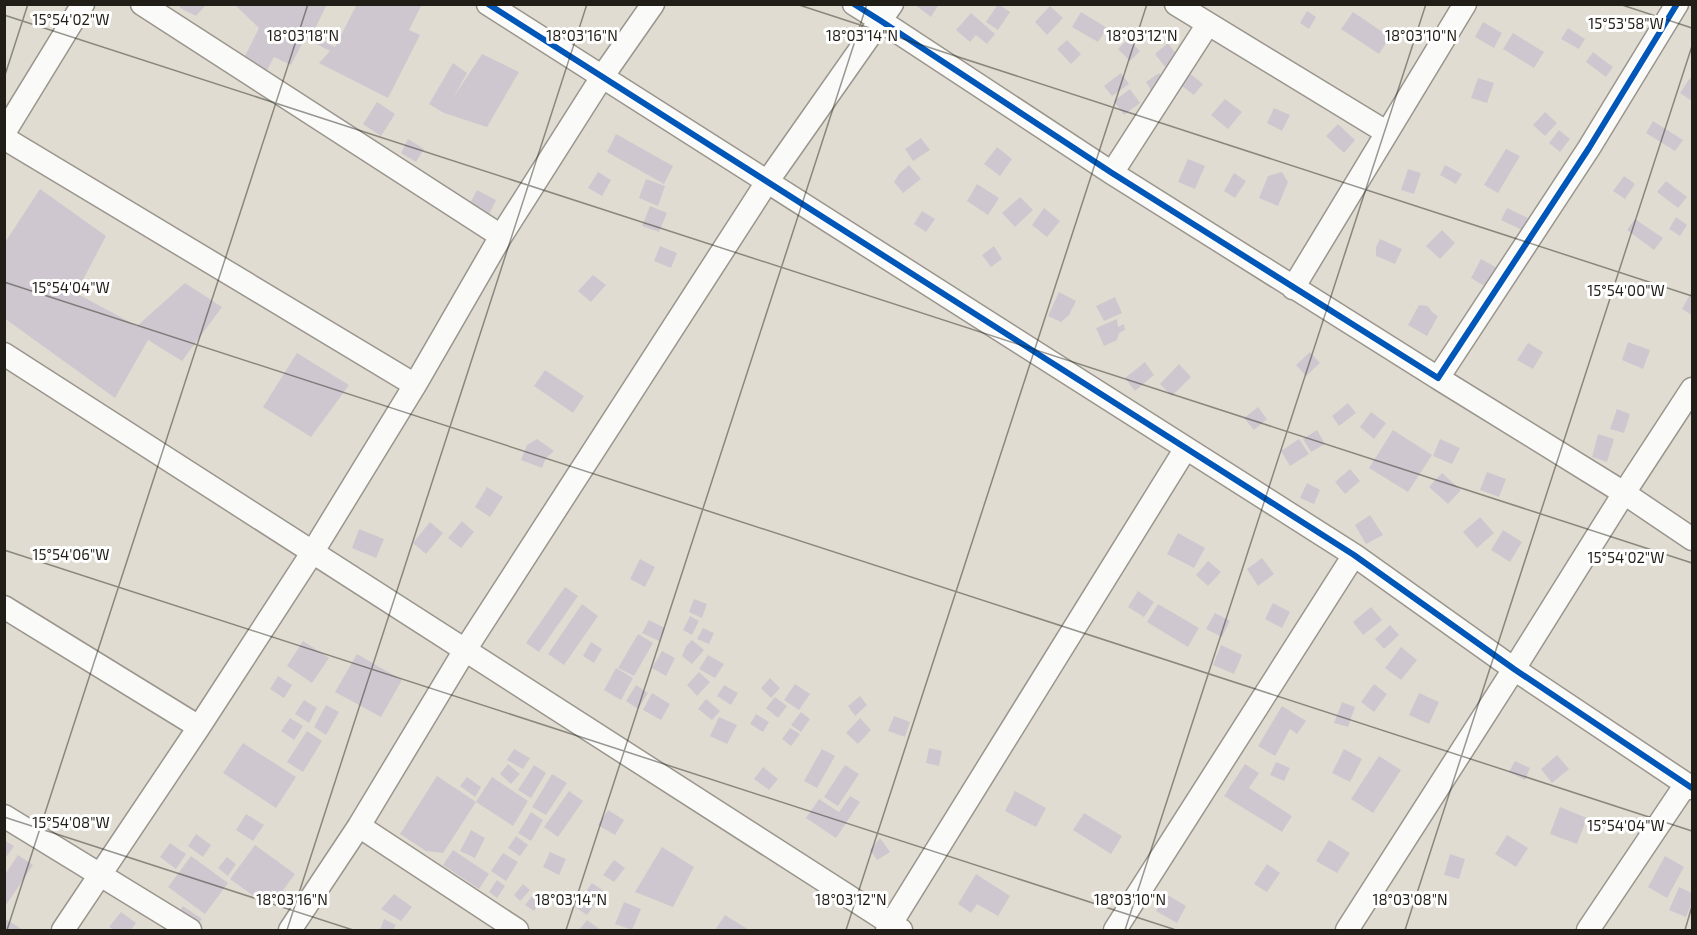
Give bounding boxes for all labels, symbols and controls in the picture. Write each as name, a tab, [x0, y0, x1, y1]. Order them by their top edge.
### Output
text: 15°54'02"W	[33, 10, 109, 28]
text: 15°53'58"W	[1588, 14, 1664, 32]
text: 18°03'18"N	[267, 26, 339, 44]
text: 18°03'16"N	[546, 26, 618, 44]
text: 18°03'14"N	[826, 26, 898, 44]
text: 18°03'12"N	[1106, 26, 1178, 44]
text: 18°03'10"N	[1385, 26, 1457, 44]
text: 15°54'04"W	[32, 278, 110, 296]
text: 15°54'00"W	[1587, 281, 1665, 299]
text: 15°54'06"W	[33, 545, 109, 563]
text: 15°54'02"W	[1588, 548, 1664, 566]
text: 15°54'08"W	[32, 813, 110, 831]
text: 15°54'04"W	[1587, 816, 1665, 834]
text: 18°03'16"N	[256, 890, 328, 908]
text: 18°03'14"N	[535, 890, 607, 908]
text: 18°03'12"N	[815, 890, 887, 908]
text: 18°03'10"N	[1094, 890, 1166, 908]
text: 18°03'08"N	[1372, 890, 1448, 908]

